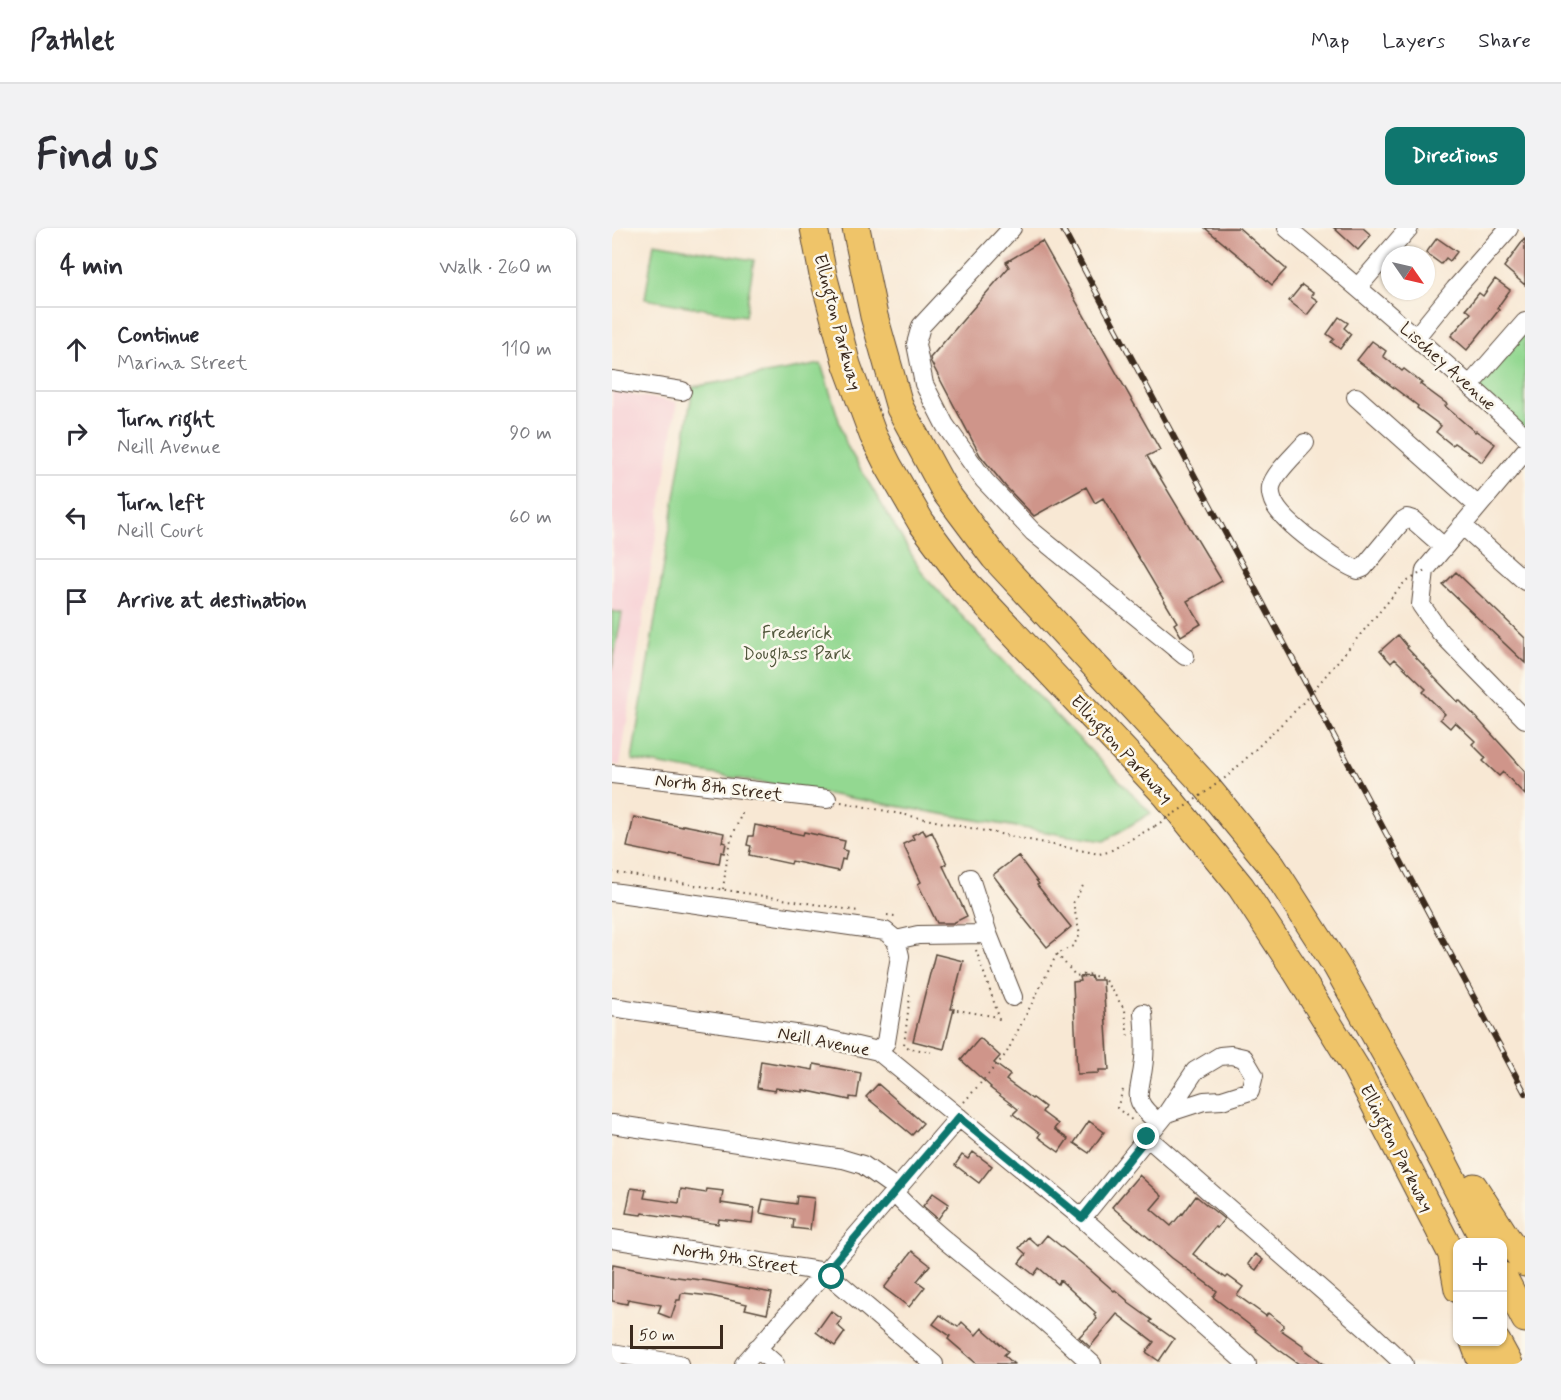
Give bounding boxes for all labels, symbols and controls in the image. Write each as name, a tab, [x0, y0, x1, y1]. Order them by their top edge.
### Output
text: Pathlet	[30, 23, 114, 60]
text: Map	[1311, 27, 1349, 55]
text: Layers	[1382, 27, 1445, 55]
text: Share	[1478, 27, 1531, 55]
button: Directions	[1385, 127, 1525, 185]
text: Find us	[36, 129, 158, 184]
north arrow	[1381, 246, 1435, 300]
text: 4 min	[60, 250, 123, 284]
street label: Ellington Parkway	[805, 251, 867, 394]
text: Walk · 260 m	[439, 254, 552, 281]
street label: Lischey Avenue	[1394, 317, 1501, 416]
text: Continue	[117, 322, 199, 350]
icon: ahead	[60, 333, 93, 366]
text: 110 m	[501, 336, 552, 363]
text: Marina Street	[117, 350, 248, 377]
text: Turn right	[117, 406, 215, 434]
icon: right	[60, 417, 93, 450]
text: 90 m	[509, 420, 552, 447]
text: Neill Avenue	[117, 434, 221, 461]
text: Turn left	[117, 490, 205, 518]
icon: left	[60, 501, 93, 534]
text: 60 m	[509, 504, 552, 531]
text: Neill Court	[117, 518, 203, 545]
icon: arrive	[60, 585, 93, 618]
text: Arrive at destination	[117, 587, 307, 615]
park label: Frederick Douglass Park	[743, 621, 851, 668]
street label: Ellington Parkway	[1063, 690, 1178, 811]
street label: North 8th Street	[654, 768, 784, 808]
street label: Neill Avenue	[776, 1021, 872, 1063]
street label: Ellington Parkway	[1352, 1080, 1439, 1217]
route end	[1133, 1123, 1159, 1149]
street label: North 9th Street	[671, 1237, 801, 1281]
map controls	[1453, 1238, 1507, 1346]
button: +	[1453, 1238, 1507, 1292]
route start	[818, 1263, 844, 1289]
button: −	[1453, 1292, 1507, 1346]
scale bar	[630, 1322, 723, 1350]
text: 50 m	[639, 1325, 675, 1346]

